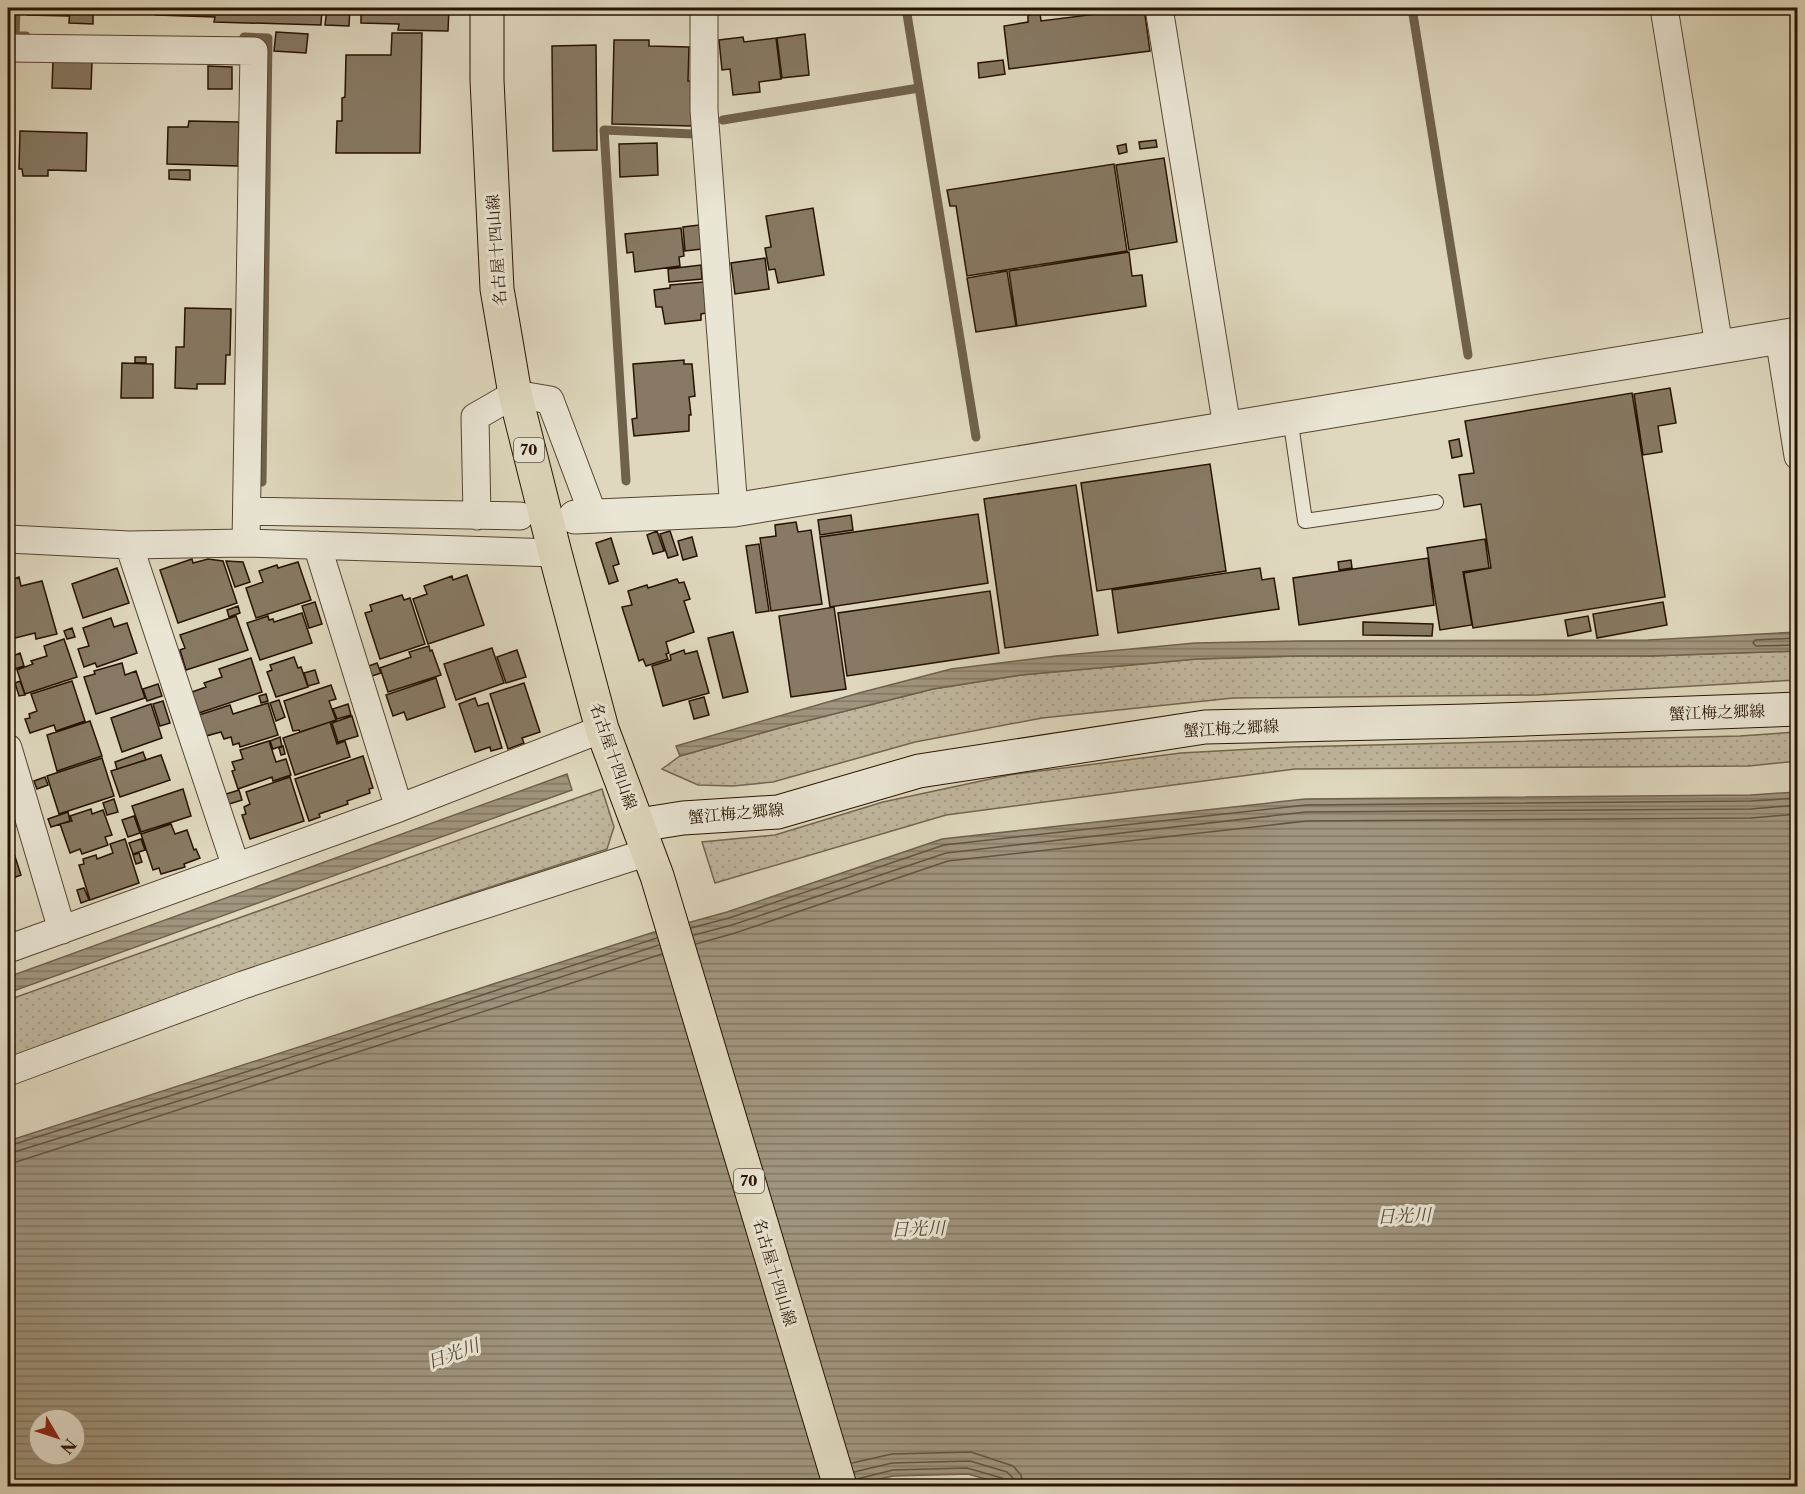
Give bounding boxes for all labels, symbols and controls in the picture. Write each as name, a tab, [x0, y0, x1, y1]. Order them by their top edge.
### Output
street label: 名古屋十四山線	[482, 193, 510, 307]
road number: 70	[514, 438, 544, 462]
street label: 名古屋十四山線	[586, 700, 642, 812]
street label: 蟹江梅之郷線	[1669, 700, 1765, 724]
street label: 蟹江梅之郷線	[1183, 716, 1279, 740]
street label: 蟹江梅之郷線	[687, 799, 785, 827]
road number: 70	[734, 1169, 764, 1193]
water label: 日光川	[1377, 1204, 1433, 1228]
street label: 名古屋十四山線	[749, 1216, 801, 1328]
water label: 日光川	[891, 1217, 947, 1241]
water label: 日光川	[424, 1334, 484, 1374]
north arrow	[27, 1407, 87, 1467]
text: N	[56, 1435, 81, 1458]

